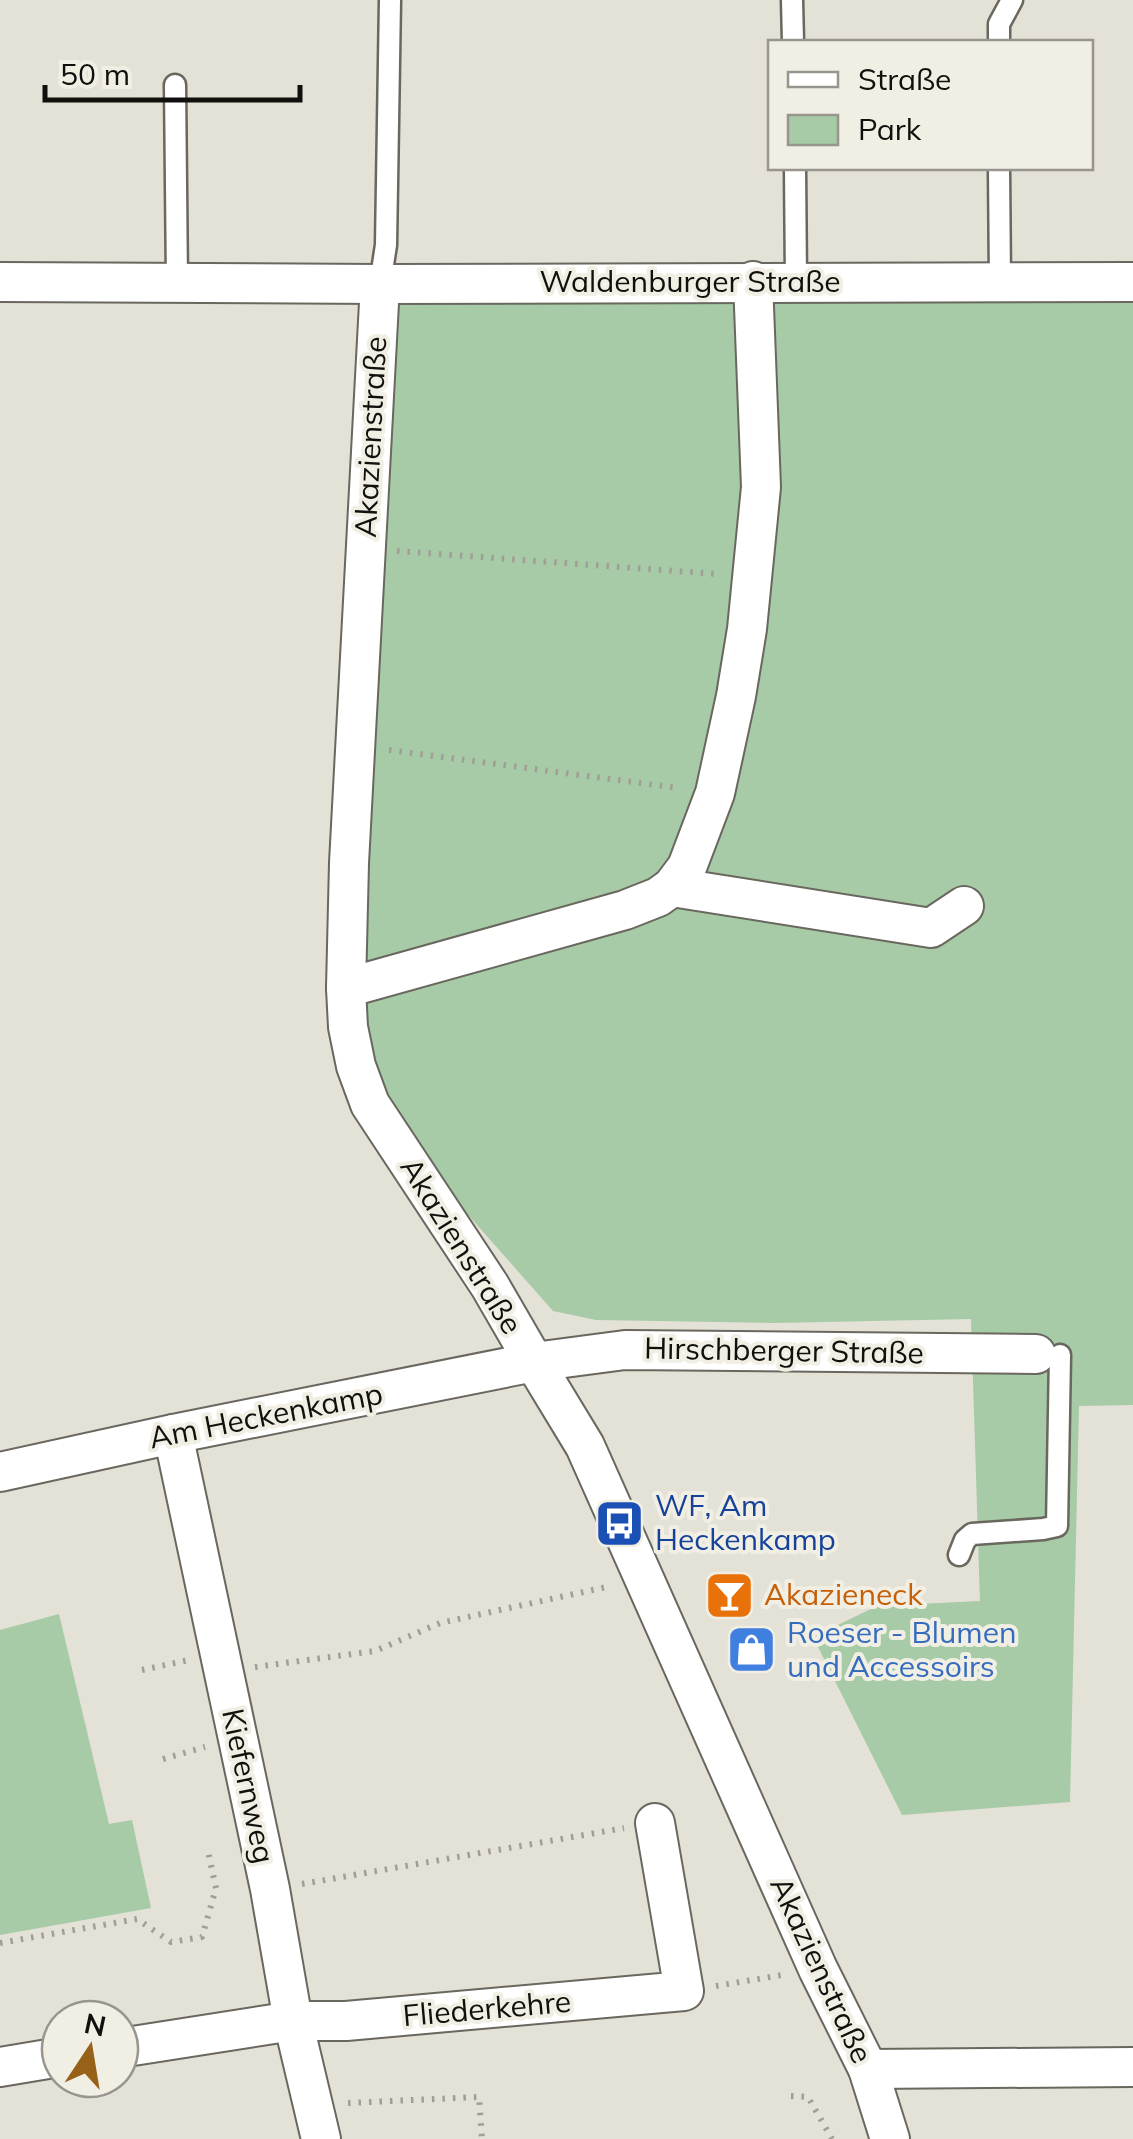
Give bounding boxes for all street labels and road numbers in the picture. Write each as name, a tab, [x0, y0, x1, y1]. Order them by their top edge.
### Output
street label: Waldenburger Straße	[539, 262, 841, 300]
street label: Akazienstraße	[346, 335, 394, 538]
street label: Akazienstraße	[392, 1150, 531, 1341]
street label: Hirschberger Straße	[644, 1329, 924, 1371]
street label: Am Heckenkamp	[146, 1374, 386, 1456]
street label: Kiefernweg	[214, 1705, 284, 1867]
street label: Akazienstraße	[762, 1870, 882, 2069]
street label: Fliederkehre	[401, 1982, 573, 2034]

